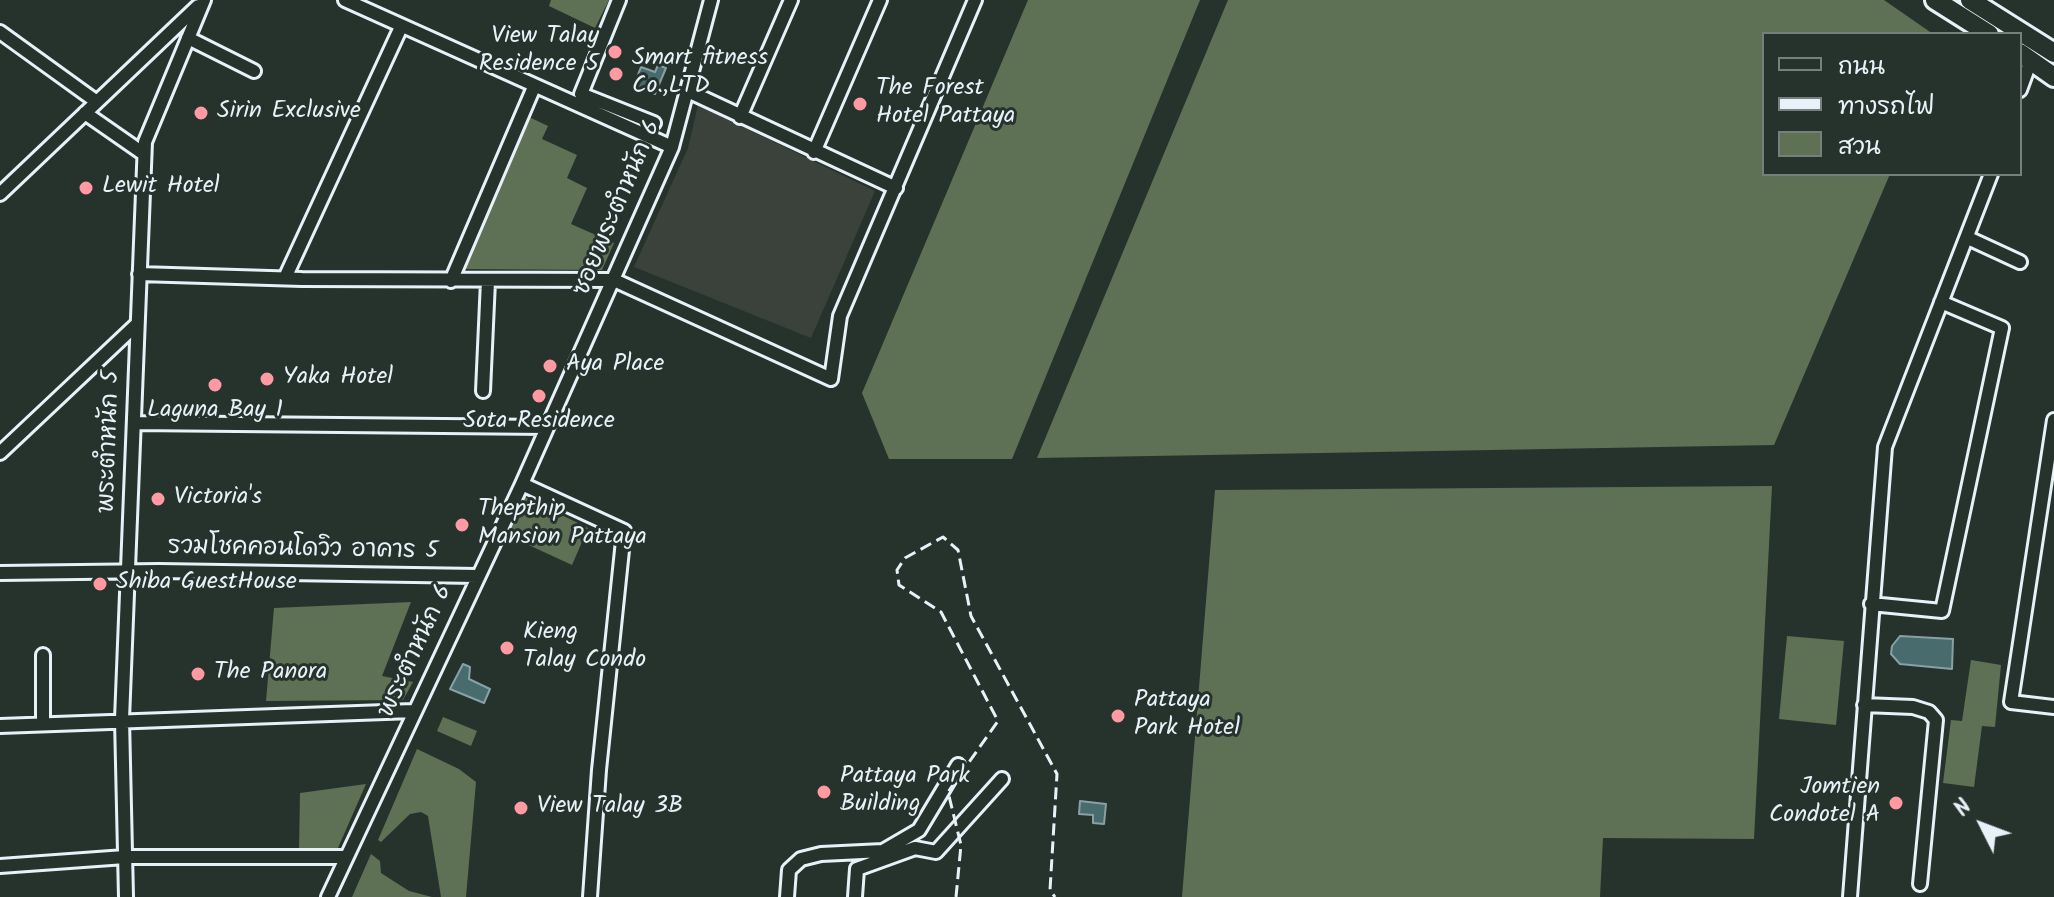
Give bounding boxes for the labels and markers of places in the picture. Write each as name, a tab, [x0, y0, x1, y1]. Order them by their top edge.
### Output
place label: View Talay Residence 5	[479, 24, 599, 80]
marker: View Talay Residence 5	[606, 43, 624, 61]
place label: Smart fitness Co.,LTD	[632, 46, 768, 102]
marker: Smart fitness Co.,LTD	[607, 65, 625, 83]
place label: The Forest Hotel Pattaya	[876, 76, 1015, 132]
marker: The Forest Hotel Pattaya	[851, 95, 869, 113]
place label: Sirin Exclusive	[217, 99, 361, 127]
marker: Sirin Exclusive	[192, 104, 210, 122]
place label: Lewit Hotel	[102, 174, 220, 202]
marker: Lewit Hotel	[77, 179, 95, 197]
place label: Aya Place	[566, 352, 664, 380]
marker: Aya Place	[541, 357, 559, 375]
place label: Yaka Hotel	[283, 365, 393, 393]
marker: Yaka Hotel	[258, 370, 276, 388]
marker: Laguna Bay 1	[206, 376, 224, 394]
marker: Sota Residence	[530, 387, 548, 405]
place label: Laguna Bay 1	[147, 398, 283, 426]
place label: Sota Residence	[463, 409, 615, 437]
place label: Victoria's	[174, 485, 262, 513]
marker: Victoria's	[149, 490, 167, 508]
place label: Thepthip Mansion Pattaya	[478, 497, 647, 553]
marker: Thepthip Mansion Pattaya	[453, 516, 471, 534]
place label: Shiba GuestHouse	[116, 570, 297, 598]
marker: Shiba GuestHouse	[91, 575, 109, 593]
place label: Kieng Talay Condo	[523, 620, 646, 676]
marker: Kieng Talay Condo	[498, 639, 516, 657]
place label: The Panora	[214, 660, 327, 688]
marker: The Panora	[189, 665, 207, 683]
place label: Pattaya Park Hotel	[1134, 688, 1240, 744]
marker: Pattaya Park Hotel	[1109, 707, 1127, 725]
place label: Pattaya Park Building	[840, 764, 970, 820]
place label: Jomtien Condotel A	[1769, 775, 1880, 831]
marker: Pattaya Park Building	[815, 783, 833, 801]
place label: View Talay 3B	[537, 794, 683, 822]
marker: Jomtien Condotel A	[1887, 794, 1905, 812]
marker: View Talay 3B	[512, 799, 530, 817]

